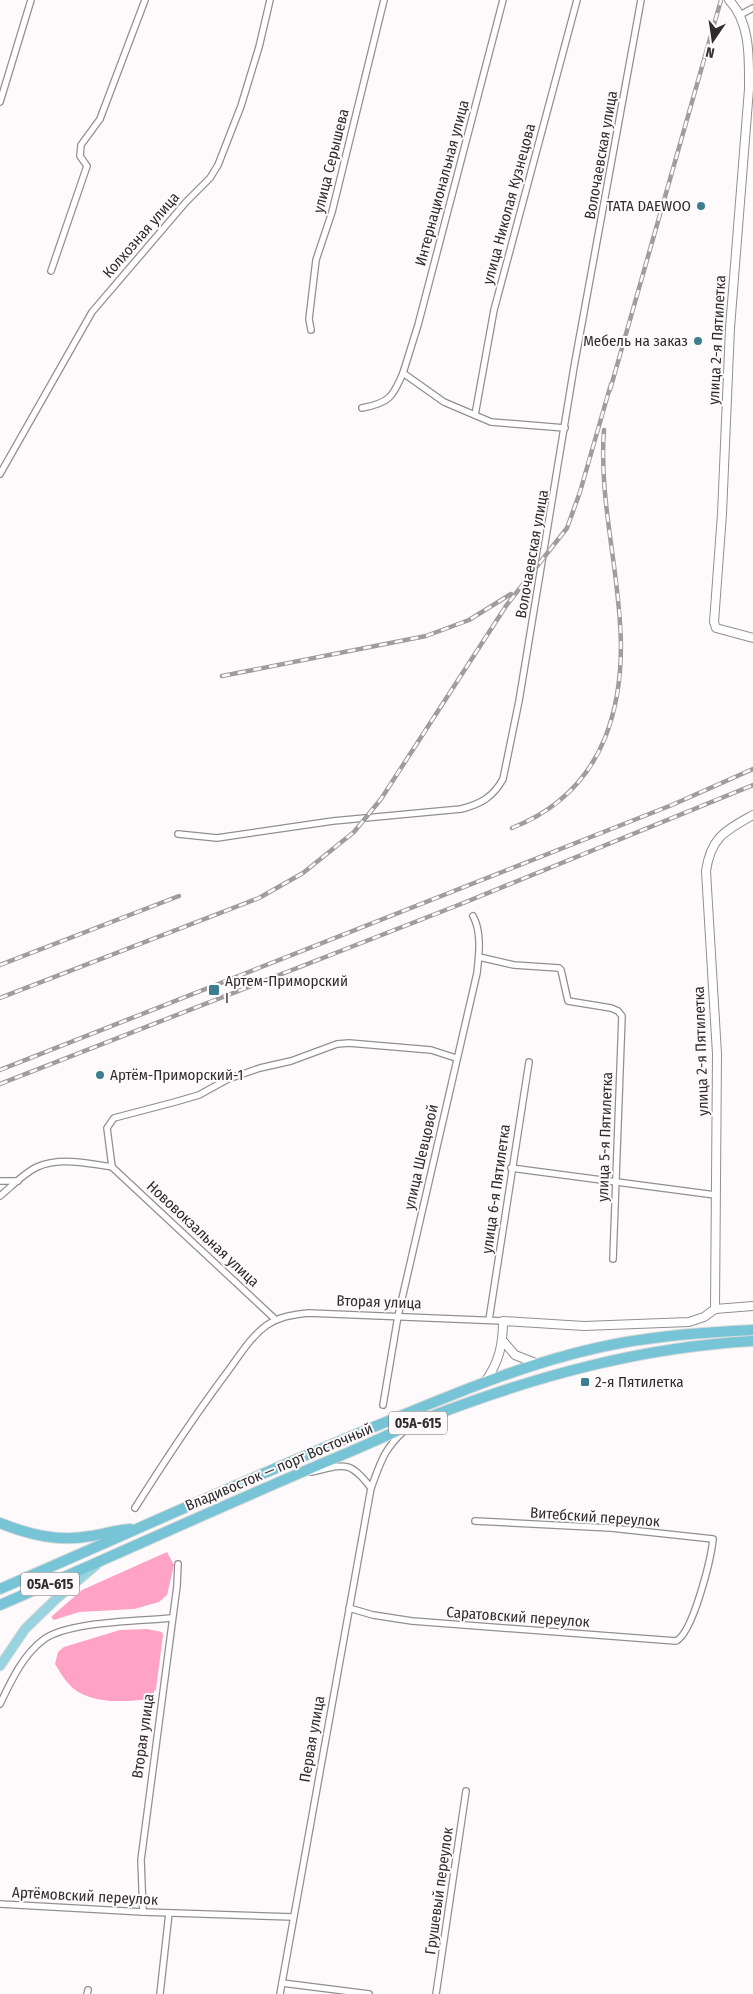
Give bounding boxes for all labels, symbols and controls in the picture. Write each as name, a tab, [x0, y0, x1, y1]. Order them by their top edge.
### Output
north arrow	[688, 15, 738, 65]
text: N	[704, 43, 716, 61]
street label: Волочаевская улица	[581, 89, 621, 221]
street label: Интернациональная улица	[411, 98, 473, 268]
street label: улица Серышева	[309, 107, 353, 215]
street label: улица Николая Кузнецова	[479, 122, 539, 286]
street label: Колхозная улица	[99, 188, 183, 282]
place label: TATA DAEWOO	[606, 197, 691, 215]
marker: TATA DAEWOO	[695, 200, 707, 212]
street label: улица 2-я Пятилетка	[705, 275, 729, 405]
place label: Мебель на заказ	[583, 332, 688, 350]
marker: Мебель на заказ	[692, 335, 704, 347]
street label: Волочаевская улица	[512, 488, 552, 620]
place label: Артем-Приморский I	[225, 972, 348, 1007]
marker: Артем-Приморский I	[207, 983, 221, 997]
street label: улица 2-я Пятилетка	[690, 986, 712, 1116]
place label: Артём-Приморский-1	[110, 1066, 243, 1084]
marker: Артём-Приморский-1	[94, 1069, 106, 1081]
street label: улица 5-я Пятилетка	[594, 1072, 616, 1202]
street label: улица Шевцовой	[400, 1103, 442, 1211]
street label: улица 6-я Пятилетка	[478, 1123, 514, 1255]
street label: Нововокзальная улица	[143, 1177, 263, 1291]
street label: Вторая улица	[336, 1292, 422, 1312]
place label: 2-я Пятилетка	[595, 1373, 684, 1391]
marker: 2-я Пятилетка	[579, 1376, 591, 1388]
road number: 05А-615	[389, 1412, 447, 1435]
street label: Владивосток — порт Восточный	[183, 1419, 375, 1515]
street label: Витебский переулок	[529, 1503, 661, 1531]
road number: 05А-615	[21, 1572, 79, 1596]
street label: Саратовский переулок	[446, 1603, 590, 1631]
street label: Вторая улица	[128, 1692, 158, 1780]
street label: Первая улица	[296, 1694, 328, 1784]
street label: Грушевый переулок	[421, 1826, 457, 1956]
street label: Артёмовский переулок	[12, 1883, 158, 1909]

